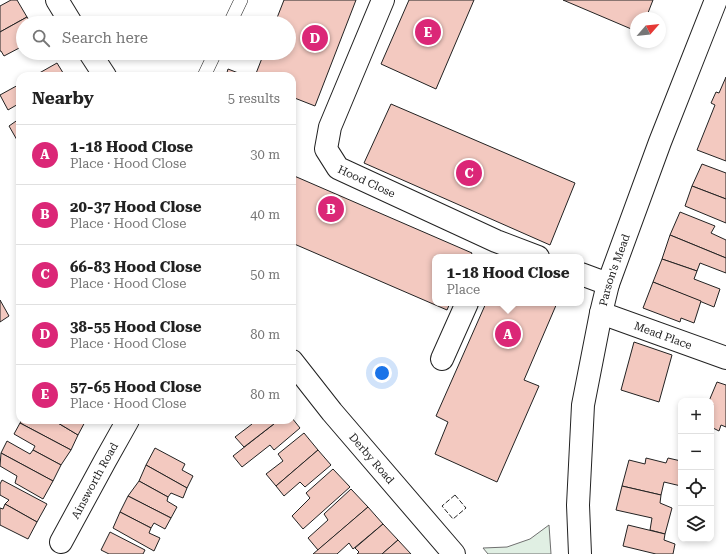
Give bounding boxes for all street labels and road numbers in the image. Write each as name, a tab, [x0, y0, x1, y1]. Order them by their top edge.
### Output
street label: Hood Close	[336, 163, 397, 201]
street label: Parson's Mead	[597, 232, 633, 307]
street label: Mead Place	[632, 319, 694, 352]
street label: Derby Road	[346, 431, 397, 487]
street label: Ainsworth Road	[69, 440, 121, 521]

